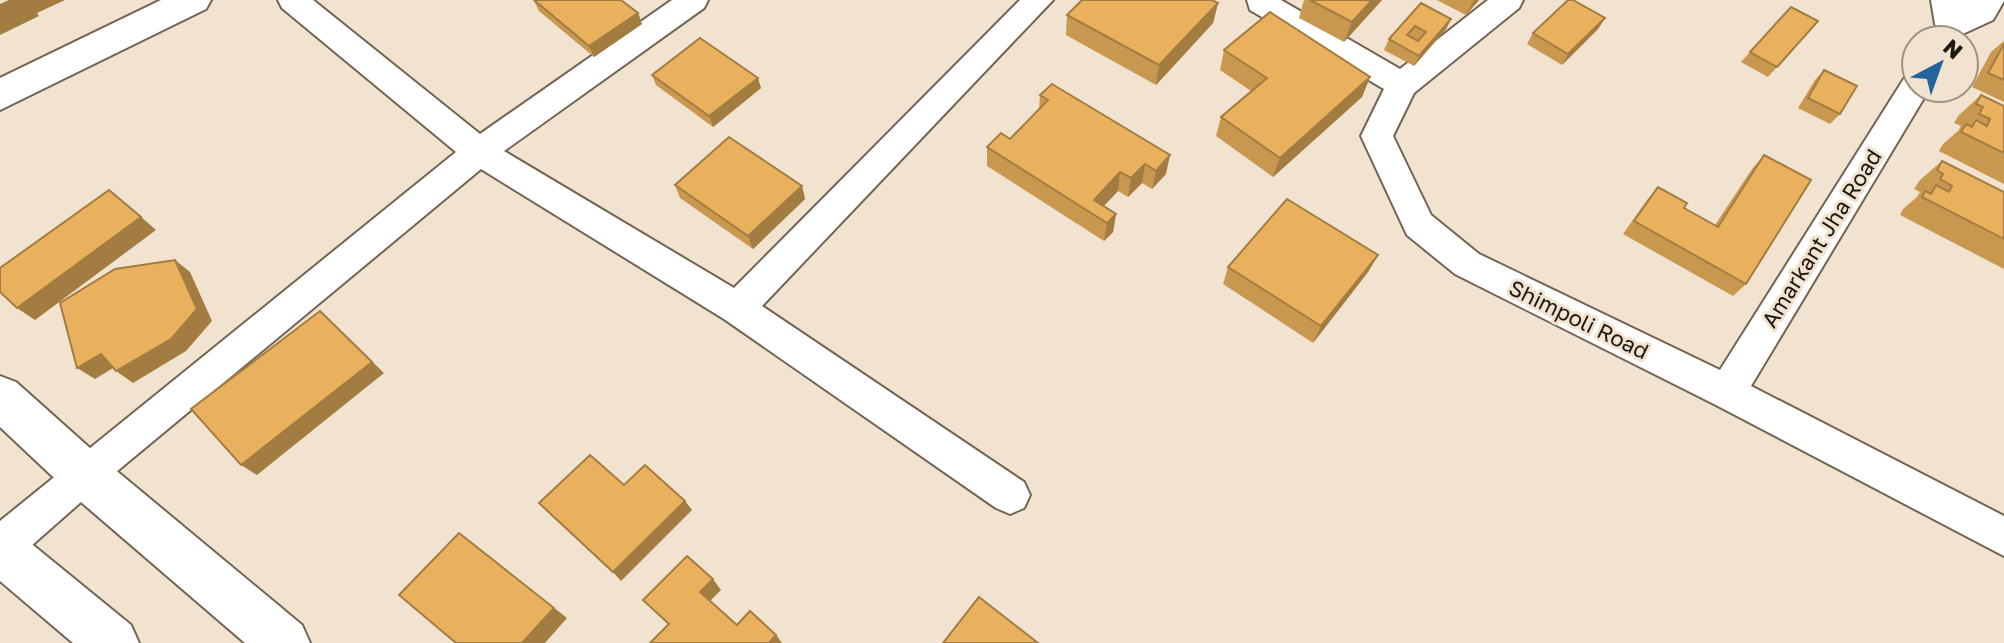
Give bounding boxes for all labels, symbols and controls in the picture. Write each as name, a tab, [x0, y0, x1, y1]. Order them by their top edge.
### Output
north arrow	[1900, 24, 1980, 104]
text: N	[1938, 33, 1969, 64]
street label: Amarkant Jha Road	[1755, 144, 1887, 332]
street label: Shimpoli Road	[1505, 274, 1653, 364]

